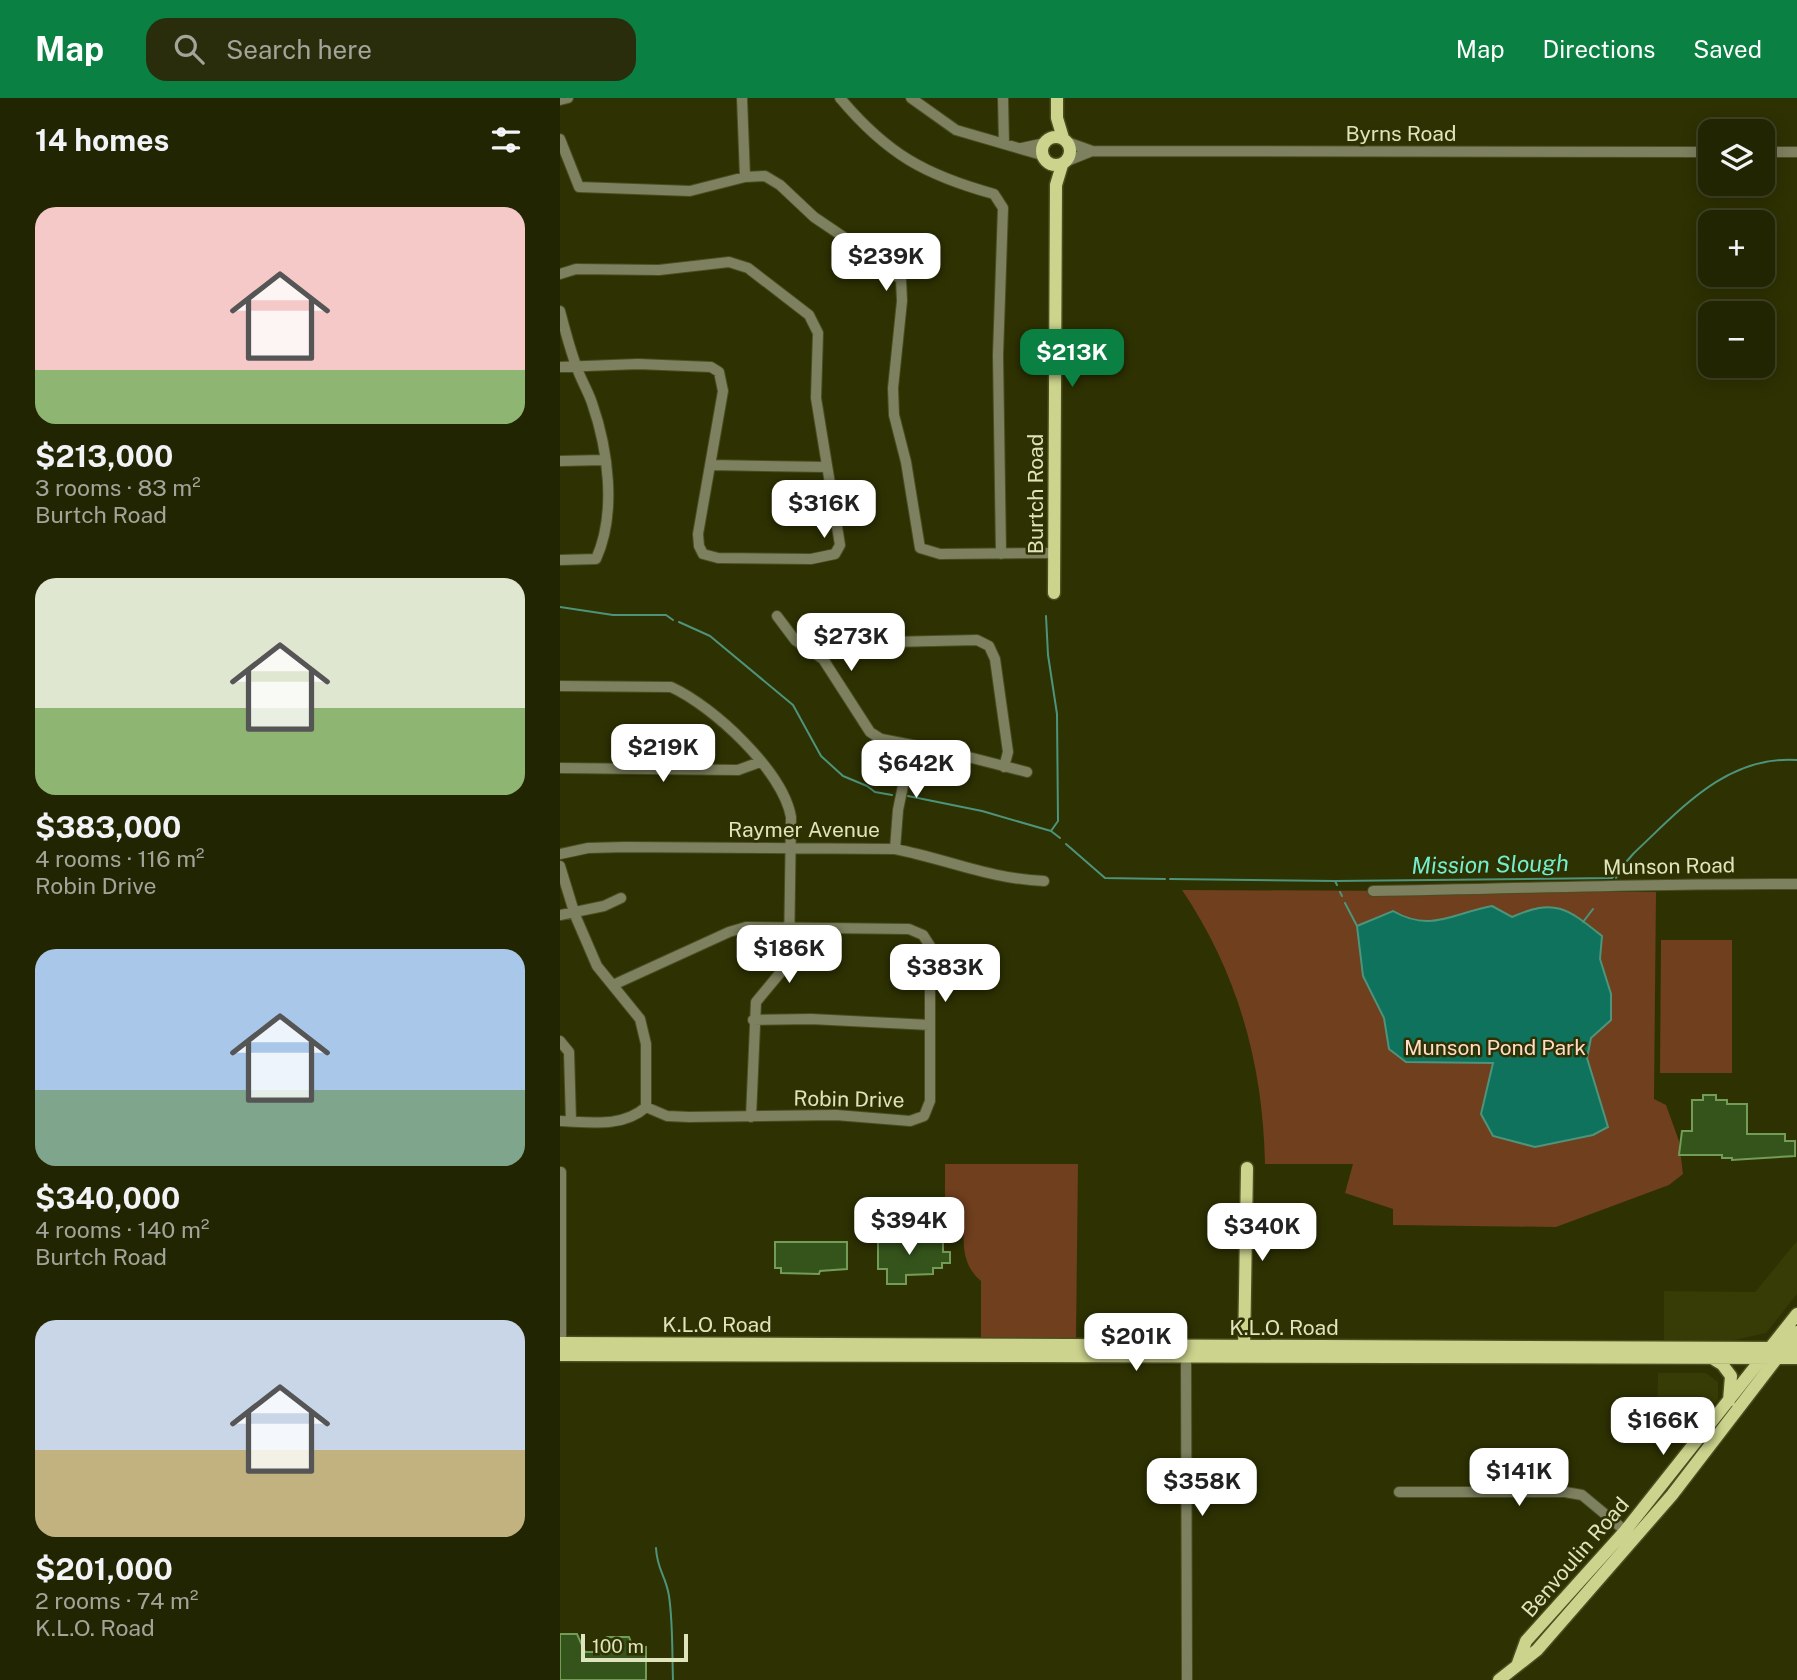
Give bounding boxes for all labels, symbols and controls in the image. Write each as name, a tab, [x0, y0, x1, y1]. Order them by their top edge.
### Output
search box	[146, 18, 636, 81]
text: Map	[35, 30, 104, 68]
icon: search	[170, 30, 208, 68]
text: Search here	[226, 34, 372, 65]
text: Map	[1456, 35, 1505, 63]
text: Directions	[1543, 35, 1655, 63]
text: Saved	[1693, 35, 1762, 63]
map controls	[1698, 119, 1775, 378]
button: layers	[1698, 119, 1775, 196]
icon: filters	[487, 121, 525, 159]
street label: Byrns Road	[1346, 121, 1456, 146]
text: 14 homes	[35, 122, 169, 158]
button: +	[1698, 210, 1775, 287]
pin: $239K	[837, 234, 935, 293]
text: $239K	[847, 242, 925, 269]
icon: home	[217, 253, 343, 379]
button: −	[1698, 301, 1775, 378]
pin: $213K	[1023, 330, 1121, 389]
text: $213K	[1036, 338, 1108, 365]
street label: Burtch Road	[1023, 434, 1048, 554]
text: $213,000	[35, 438, 173, 474]
text: 3 rooms · 83 m²	[35, 474, 201, 501]
pin: $316K	[775, 480, 873, 540]
text: $316K	[788, 489, 860, 516]
text: Burtch Road	[35, 501, 167, 528]
pin: $273K	[802, 614, 900, 673]
text: $273K	[813, 622, 889, 649]
icon: home	[217, 624, 343, 750]
pin: $219K	[614, 724, 712, 784]
text: $219K	[627, 733, 699, 760]
pin: $642K	[867, 740, 965, 800]
text: $642K	[878, 749, 954, 776]
text: $383,000	[35, 809, 181, 845]
street label: Raymer Avenue	[728, 817, 880, 842]
text: 4 rooms · 116 m²	[35, 845, 204, 872]
water label: Mission Slough	[1411, 849, 1569, 879]
street label: Munson Road	[1603, 852, 1735, 880]
text: Robin Drive	[35, 872, 157, 899]
pin: $186K	[740, 926, 838, 985]
text: $186K	[753, 934, 825, 961]
pin: $383K	[896, 944, 994, 1004]
text: $383K	[906, 953, 984, 980]
icon: home	[217, 995, 343, 1121]
park label: Munson Pond Park	[1404, 1035, 1586, 1060]
street label: Robin Drive	[793, 1086, 905, 1112]
text: $340,000	[35, 1180, 180, 1216]
pin: $394K	[860, 1198, 958, 1257]
pin: $340K	[1213, 1204, 1311, 1263]
text: $394K	[870, 1206, 948, 1233]
text: $340K	[1223, 1212, 1301, 1239]
text: 4 rooms · 140 m²	[35, 1216, 209, 1243]
text: Burtch Road	[35, 1243, 167, 1270]
street label: K.L.O. Road	[662, 1312, 772, 1337]
pin: $201K	[1087, 1314, 1185, 1373]
street label: K.L.O. Road	[1229, 1315, 1339, 1340]
text: $201K	[1100, 1322, 1172, 1349]
icon: home	[217, 1366, 343, 1492]
pin: $166K	[1614, 1398, 1712, 1457]
text: $166K	[1627, 1406, 1699, 1433]
pin: $141K	[1470, 1448, 1568, 1508]
text: $141K	[1486, 1457, 1552, 1484]
pin: $358K	[1153, 1458, 1251, 1518]
text: $358K	[1163, 1467, 1241, 1494]
street label: Benvoulin Road	[1516, 1492, 1634, 1622]
text: $201,000	[35, 1551, 173, 1587]
text: 2 rooms · 74 m²	[35, 1587, 198, 1614]
text: K.L.O. Road	[35, 1614, 155, 1641]
scale bar	[581, 1631, 688, 1663]
text: 100 m	[592, 1635, 644, 1657]

